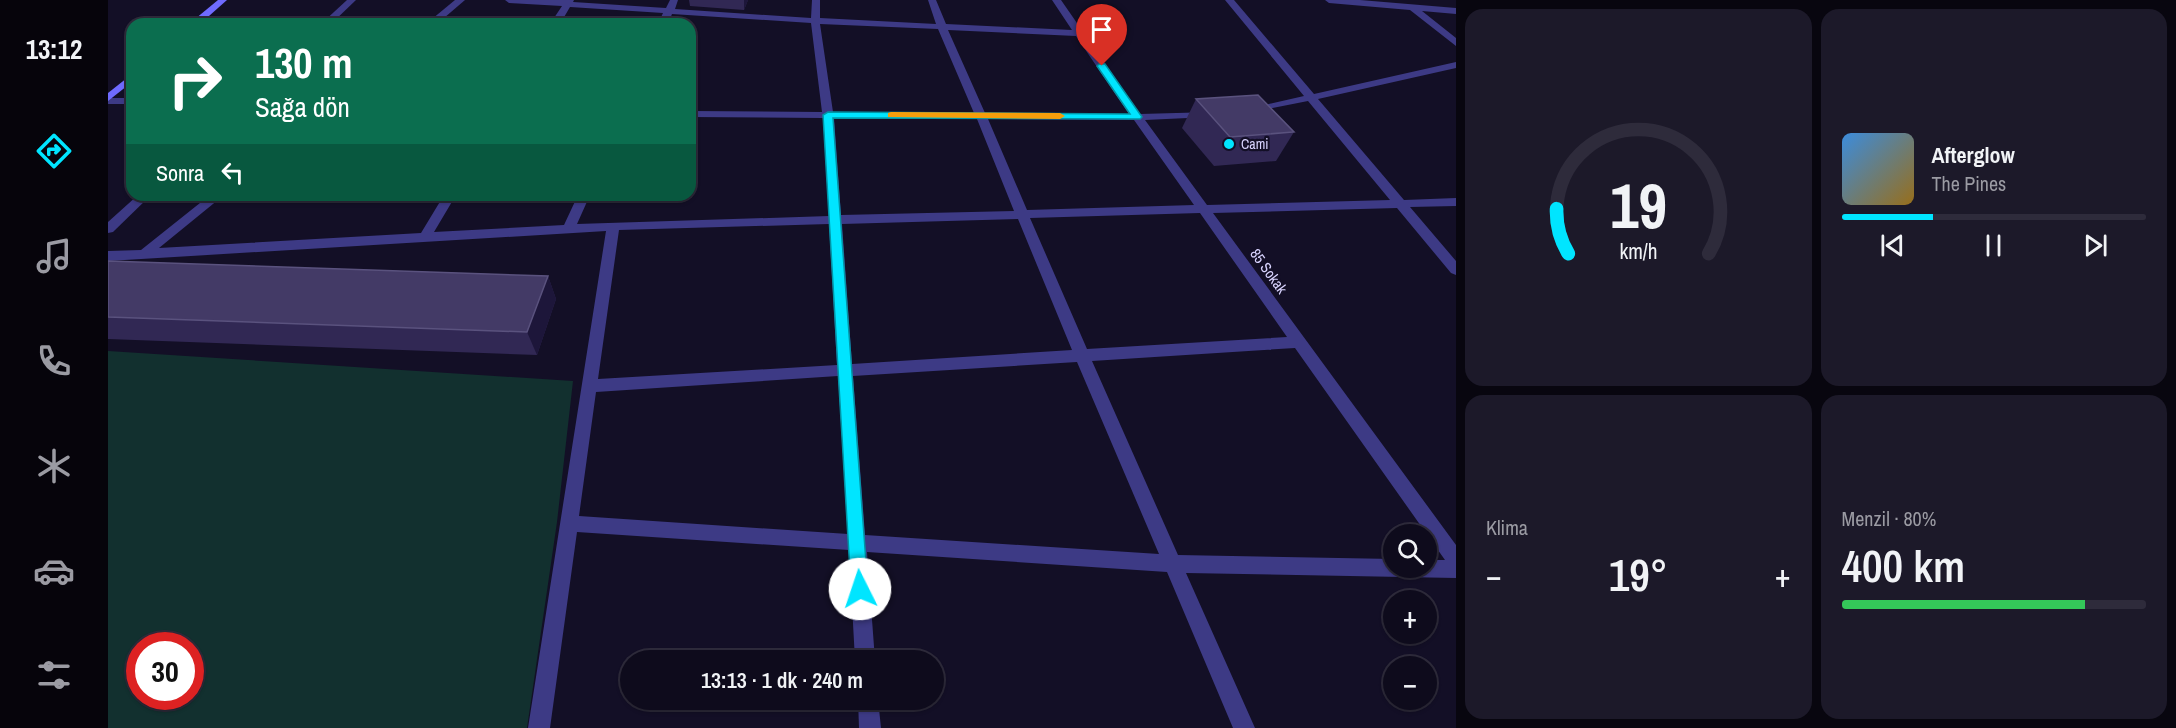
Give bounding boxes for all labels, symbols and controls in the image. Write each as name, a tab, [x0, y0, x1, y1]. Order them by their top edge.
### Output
pin	[1076, 4, 1127, 66]
icon: arrive	[1085, 13, 1118, 46]
text: 13:12	[26, 31, 82, 67]
text: 130 m	[255, 35, 353, 91]
icon: right	[156, 42, 234, 120]
text: Sağa dön	[255, 89, 350, 125]
icon: directions	[33, 130, 75, 172]
place label: Cami	[1241, 135, 1268, 153]
marker: Cami	[1222, 137, 1236, 151]
text: Afterglow	[1932, 140, 2015, 170]
icon: left	[216, 156, 249, 189]
text: Sonra	[156, 158, 204, 188]
text: 19	[1610, 164, 1667, 248]
text: The Pines	[1932, 170, 2006, 197]
icon: previous	[1876, 229, 1909, 262]
icon: pause	[1977, 229, 2010, 262]
icon: next	[2079, 229, 2112, 262]
icon: music	[33, 235, 75, 277]
text: km/h	[1619, 238, 1657, 267]
street label: 85 Sokak	[1245, 244, 1293, 299]
icon: phone	[33, 340, 75, 382]
icon: climate	[33, 445, 75, 487]
text: Menzil · 80%	[1842, 505, 1936, 532]
text: Klima	[1486, 514, 1528, 541]
map controls	[1383, 524, 1437, 710]
button: search	[1383, 524, 1437, 578]
text: 400 km	[1842, 535, 1965, 596]
text: 19°	[1609, 544, 1668, 605]
icon: car	[33, 550, 75, 592]
text: −	[1486, 553, 1502, 597]
text: +	[1775, 553, 1790, 597]
position arrow	[828, 557, 892, 621]
button: +	[1383, 590, 1437, 644]
speed limit sign: 30	[126, 632, 204, 710]
icon: filters	[33, 654, 75, 696]
button: −	[1383, 656, 1437, 710]
text: 13:13 · 1 dk · 240 m	[701, 665, 863, 695]

